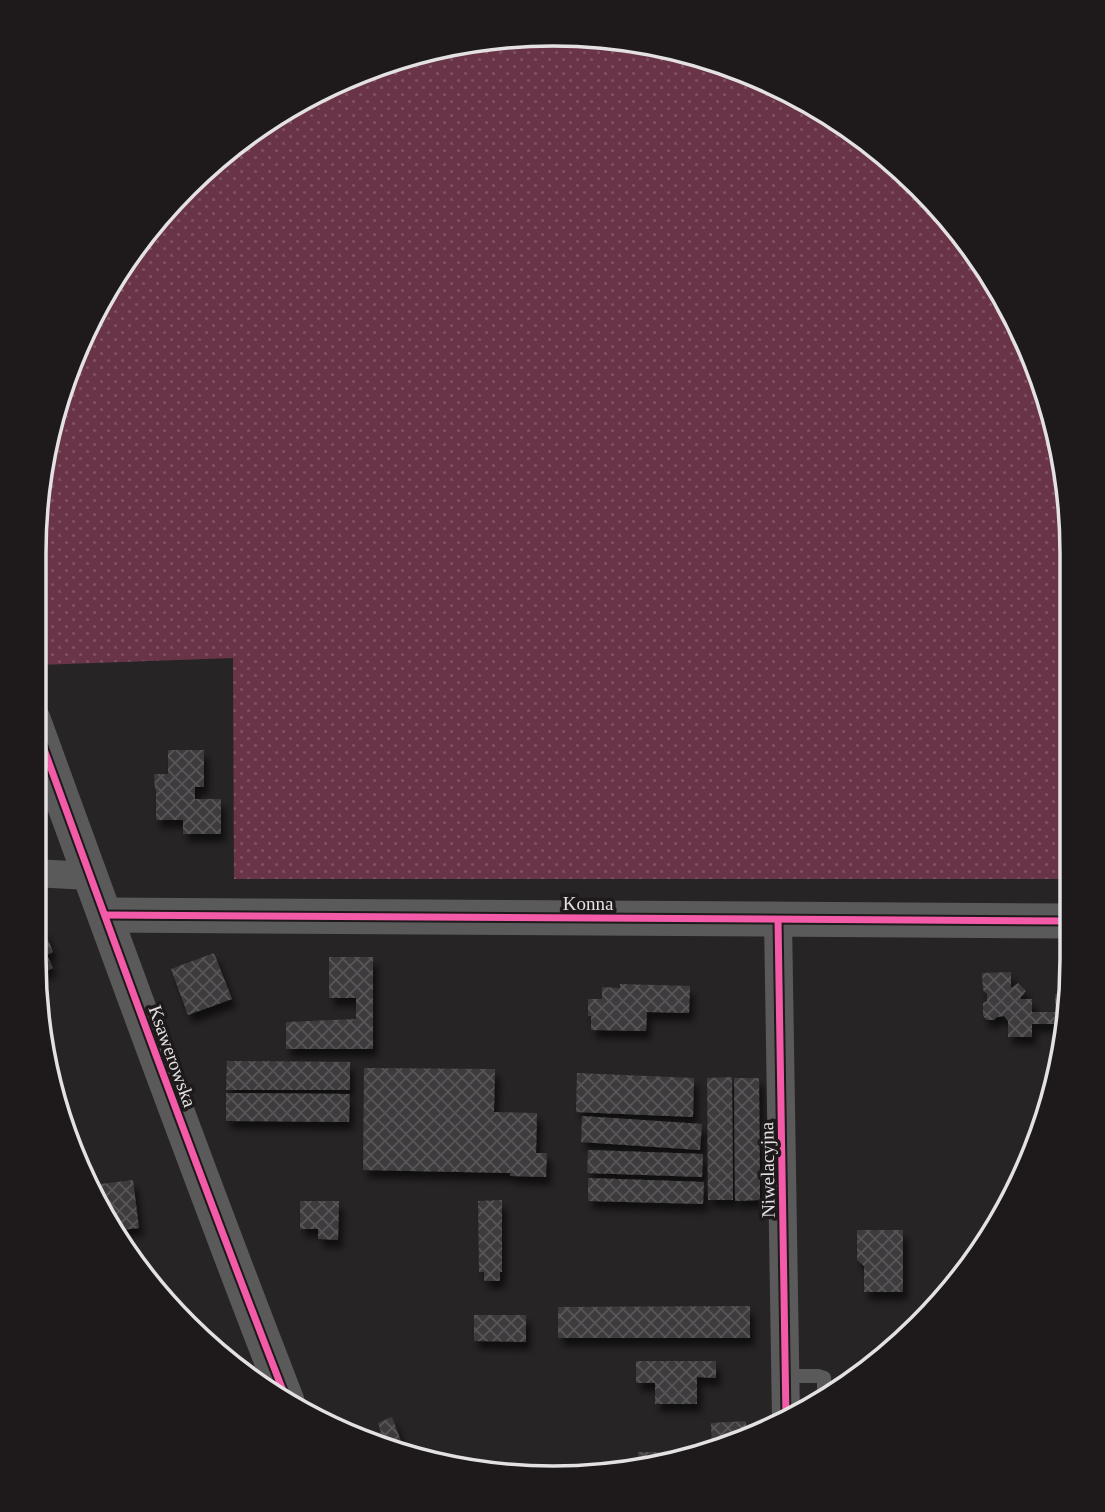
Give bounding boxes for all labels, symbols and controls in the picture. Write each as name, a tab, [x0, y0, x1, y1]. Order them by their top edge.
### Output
street label: Konna	[563, 893, 614, 914]
street label: Ksawerowska	[144, 1003, 201, 1110]
street label: Niwelacyjna	[756, 1121, 779, 1218]

